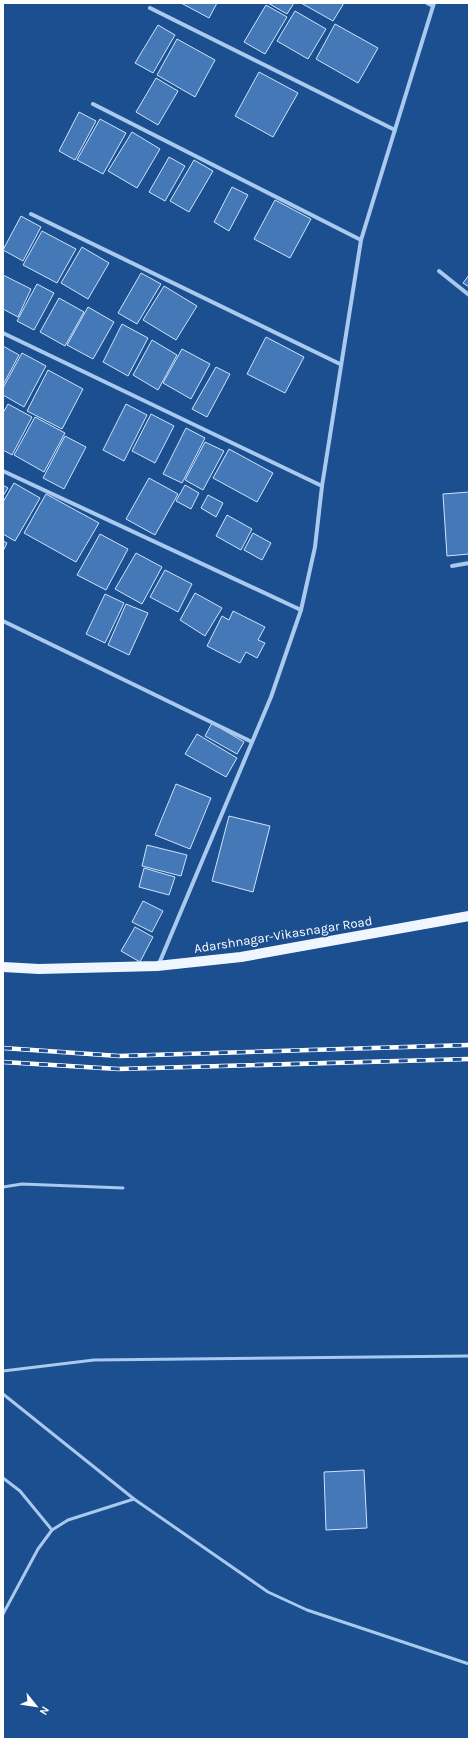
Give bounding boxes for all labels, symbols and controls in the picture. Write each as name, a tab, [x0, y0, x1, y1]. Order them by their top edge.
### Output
street label: Adarshnagar-Vikasnagar Road	[193, 913, 373, 956]
north arrow	[16, 1686, 56, 1726]
text: N	[37, 1704, 52, 1717]

